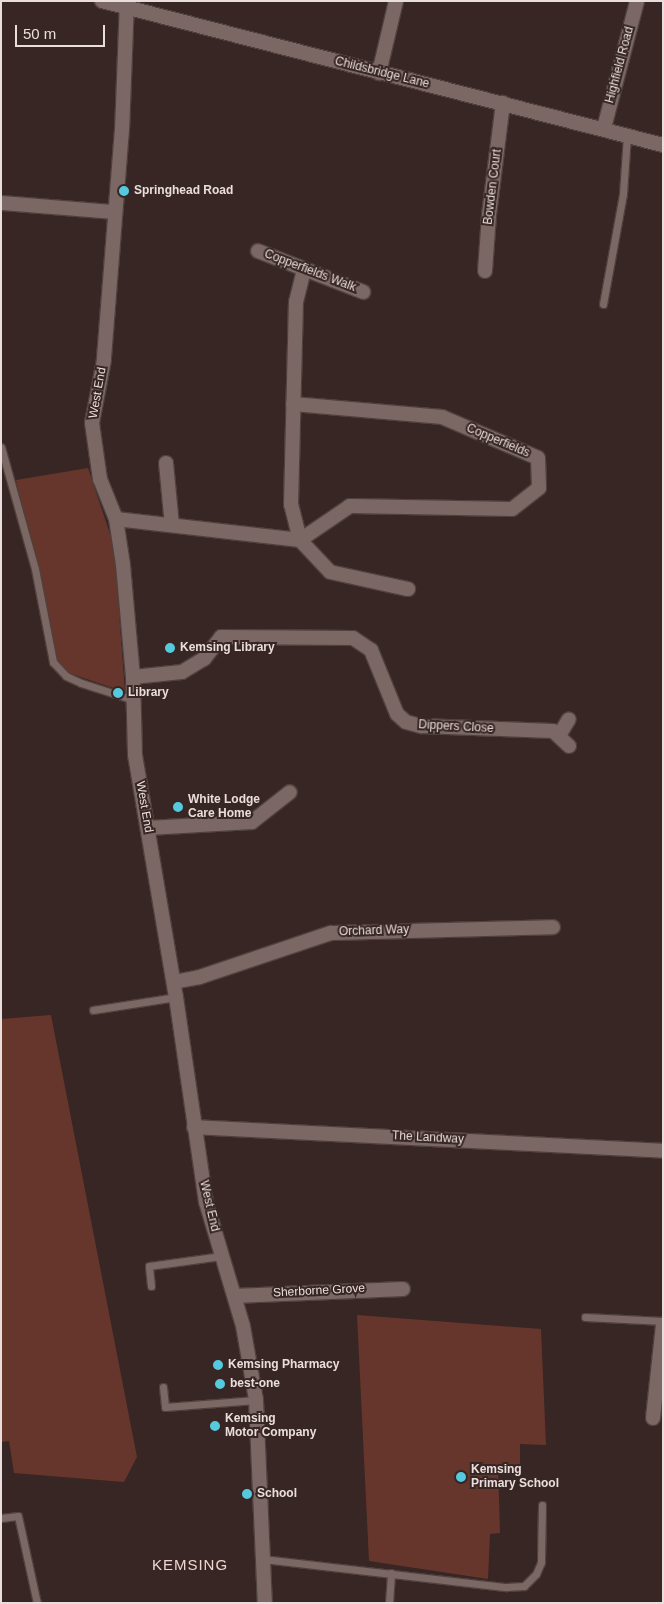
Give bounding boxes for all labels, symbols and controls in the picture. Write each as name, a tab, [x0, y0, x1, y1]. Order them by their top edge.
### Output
scale bar	[18, 15, 108, 47]
text: 50 m	[23, 25, 56, 42]
street label: Highfield Road	[603, 25, 637, 105]
street label: Childsbridge Lane	[333, 54, 431, 92]
street label: Bowden Court	[481, 148, 505, 226]
place label: Springhead Road	[134, 184, 233, 198]
marker: Springhead Road	[118, 185, 130, 197]
street label: Copperfields Walk	[262, 247, 358, 295]
street label: West End	[86, 366, 110, 420]
street label: Copperfields	[464, 421, 532, 461]
place label: Kemsing Library	[180, 641, 275, 655]
marker: Kemsing Library	[164, 642, 176, 654]
place label: Library	[128, 686, 169, 700]
marker: Library	[112, 687, 124, 699]
street label: Dippers Close	[418, 718, 494, 736]
street label: West End	[132, 780, 156, 834]
place label: White Lodge Care Home	[188, 793, 260, 821]
marker: White Lodge Care Home	[172, 801, 184, 813]
street label: Orchard Way	[339, 923, 409, 939]
street label: The Landway	[392, 1129, 464, 1147]
street label: West End	[196, 1179, 222, 1233]
street label: Sherborne Grove	[273, 1281, 365, 1301]
place label: Kemsing Pharmacy	[228, 1358, 339, 1372]
marker: Kemsing Pharmacy	[212, 1359, 224, 1371]
place label: best-one	[230, 1377, 280, 1391]
marker: best-one	[214, 1378, 226, 1390]
place label: Kemsing Motor Company	[225, 1412, 316, 1440]
marker: Kemsing Motor Company	[209, 1420, 221, 1432]
place label: Kemsing Primary School	[471, 1463, 559, 1491]
marker: Kemsing Primary School	[455, 1471, 467, 1483]
place label: School	[257, 1487, 297, 1501]
marker: School	[241, 1488, 253, 1500]
district label: KEMSING	[151, 1556, 229, 1574]

